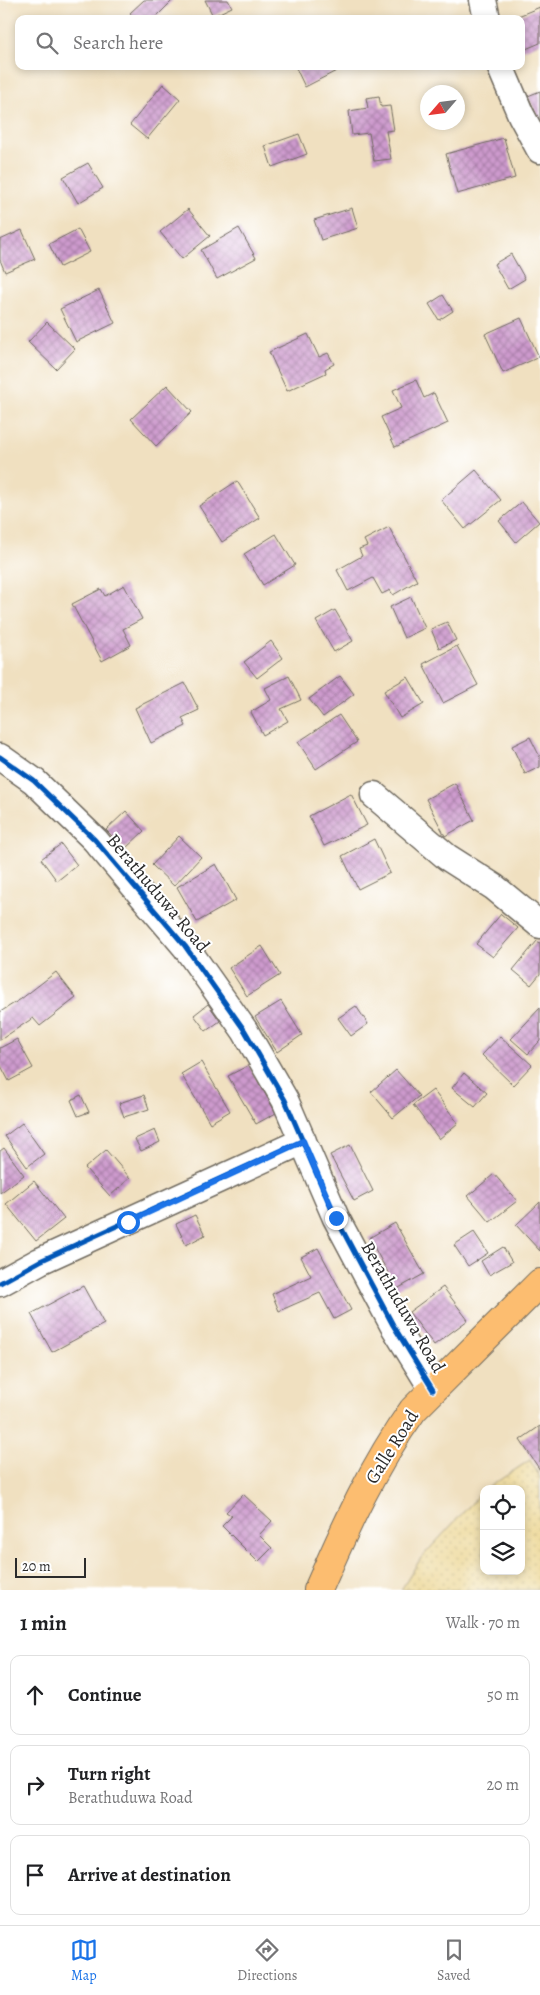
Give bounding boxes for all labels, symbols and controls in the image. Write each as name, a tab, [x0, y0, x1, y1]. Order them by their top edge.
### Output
search box	[15, 15, 525, 70]
icon: search	[33, 29, 61, 57]
text: Search here	[73, 30, 163, 56]
north arrow	[420, 85, 465, 130]
street label: Berathuduwa Road	[100, 828, 216, 959]
route end	[325, 1207, 348, 1230]
route start	[117, 1211, 140, 1234]
street label: Berathuduwa Road	[355, 1236, 452, 1378]
street label: Galle Road	[359, 1404, 425, 1489]
map controls	[480, 1485, 525, 1575]
button: locate	[480, 1485, 525, 1530]
button: layers	[480, 1530, 525, 1575]
scale bar	[15, 1555, 86, 1578]
text: 20 m	[22, 1557, 51, 1576]
text: 1 min	[20, 1609, 67, 1637]
text: Walk · 70 m	[446, 1612, 520, 1634]
icon: ahead	[21, 1681, 49, 1709]
text: Continue	[68, 1682, 142, 1708]
text: 50 m	[487, 1684, 519, 1706]
text: Turn right	[68, 1761, 150, 1787]
icon: right	[21, 1771, 49, 1799]
text: 20 m	[486, 1774, 519, 1796]
text: Berathuduwa Road	[68, 1787, 193, 1809]
icon: arrive	[21, 1861, 49, 1889]
text: Arrive at destination	[68, 1862, 231, 1888]
tab: Map	[70, 1936, 98, 1985]
tab: Directions	[237, 1936, 297, 1985]
tab: Saved	[437, 1936, 470, 1985]

